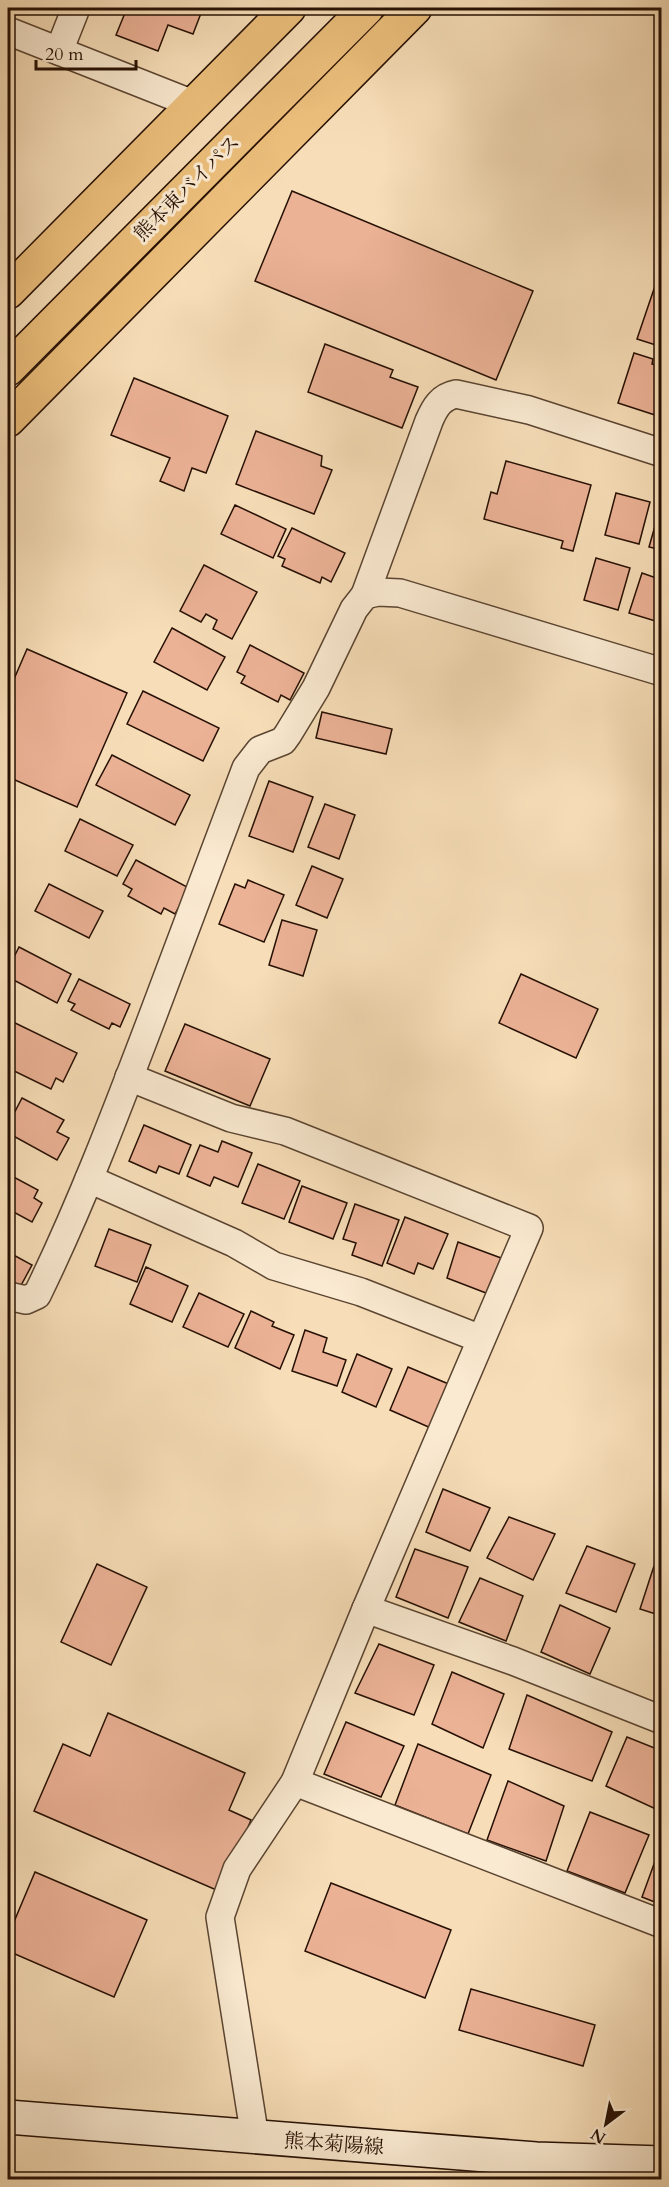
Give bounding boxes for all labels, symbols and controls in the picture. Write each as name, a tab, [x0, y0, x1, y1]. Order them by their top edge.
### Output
scale bar	[36, 33, 136, 71]
text: 20 m	[45, 42, 84, 67]
street label: 熊本東バイパス	[128, 129, 246, 247]
north arrow	[576, 2094, 636, 2154]
text: N	[587, 2123, 610, 2149]
street label: 熊本菊陽線	[283, 2127, 385, 2161]

